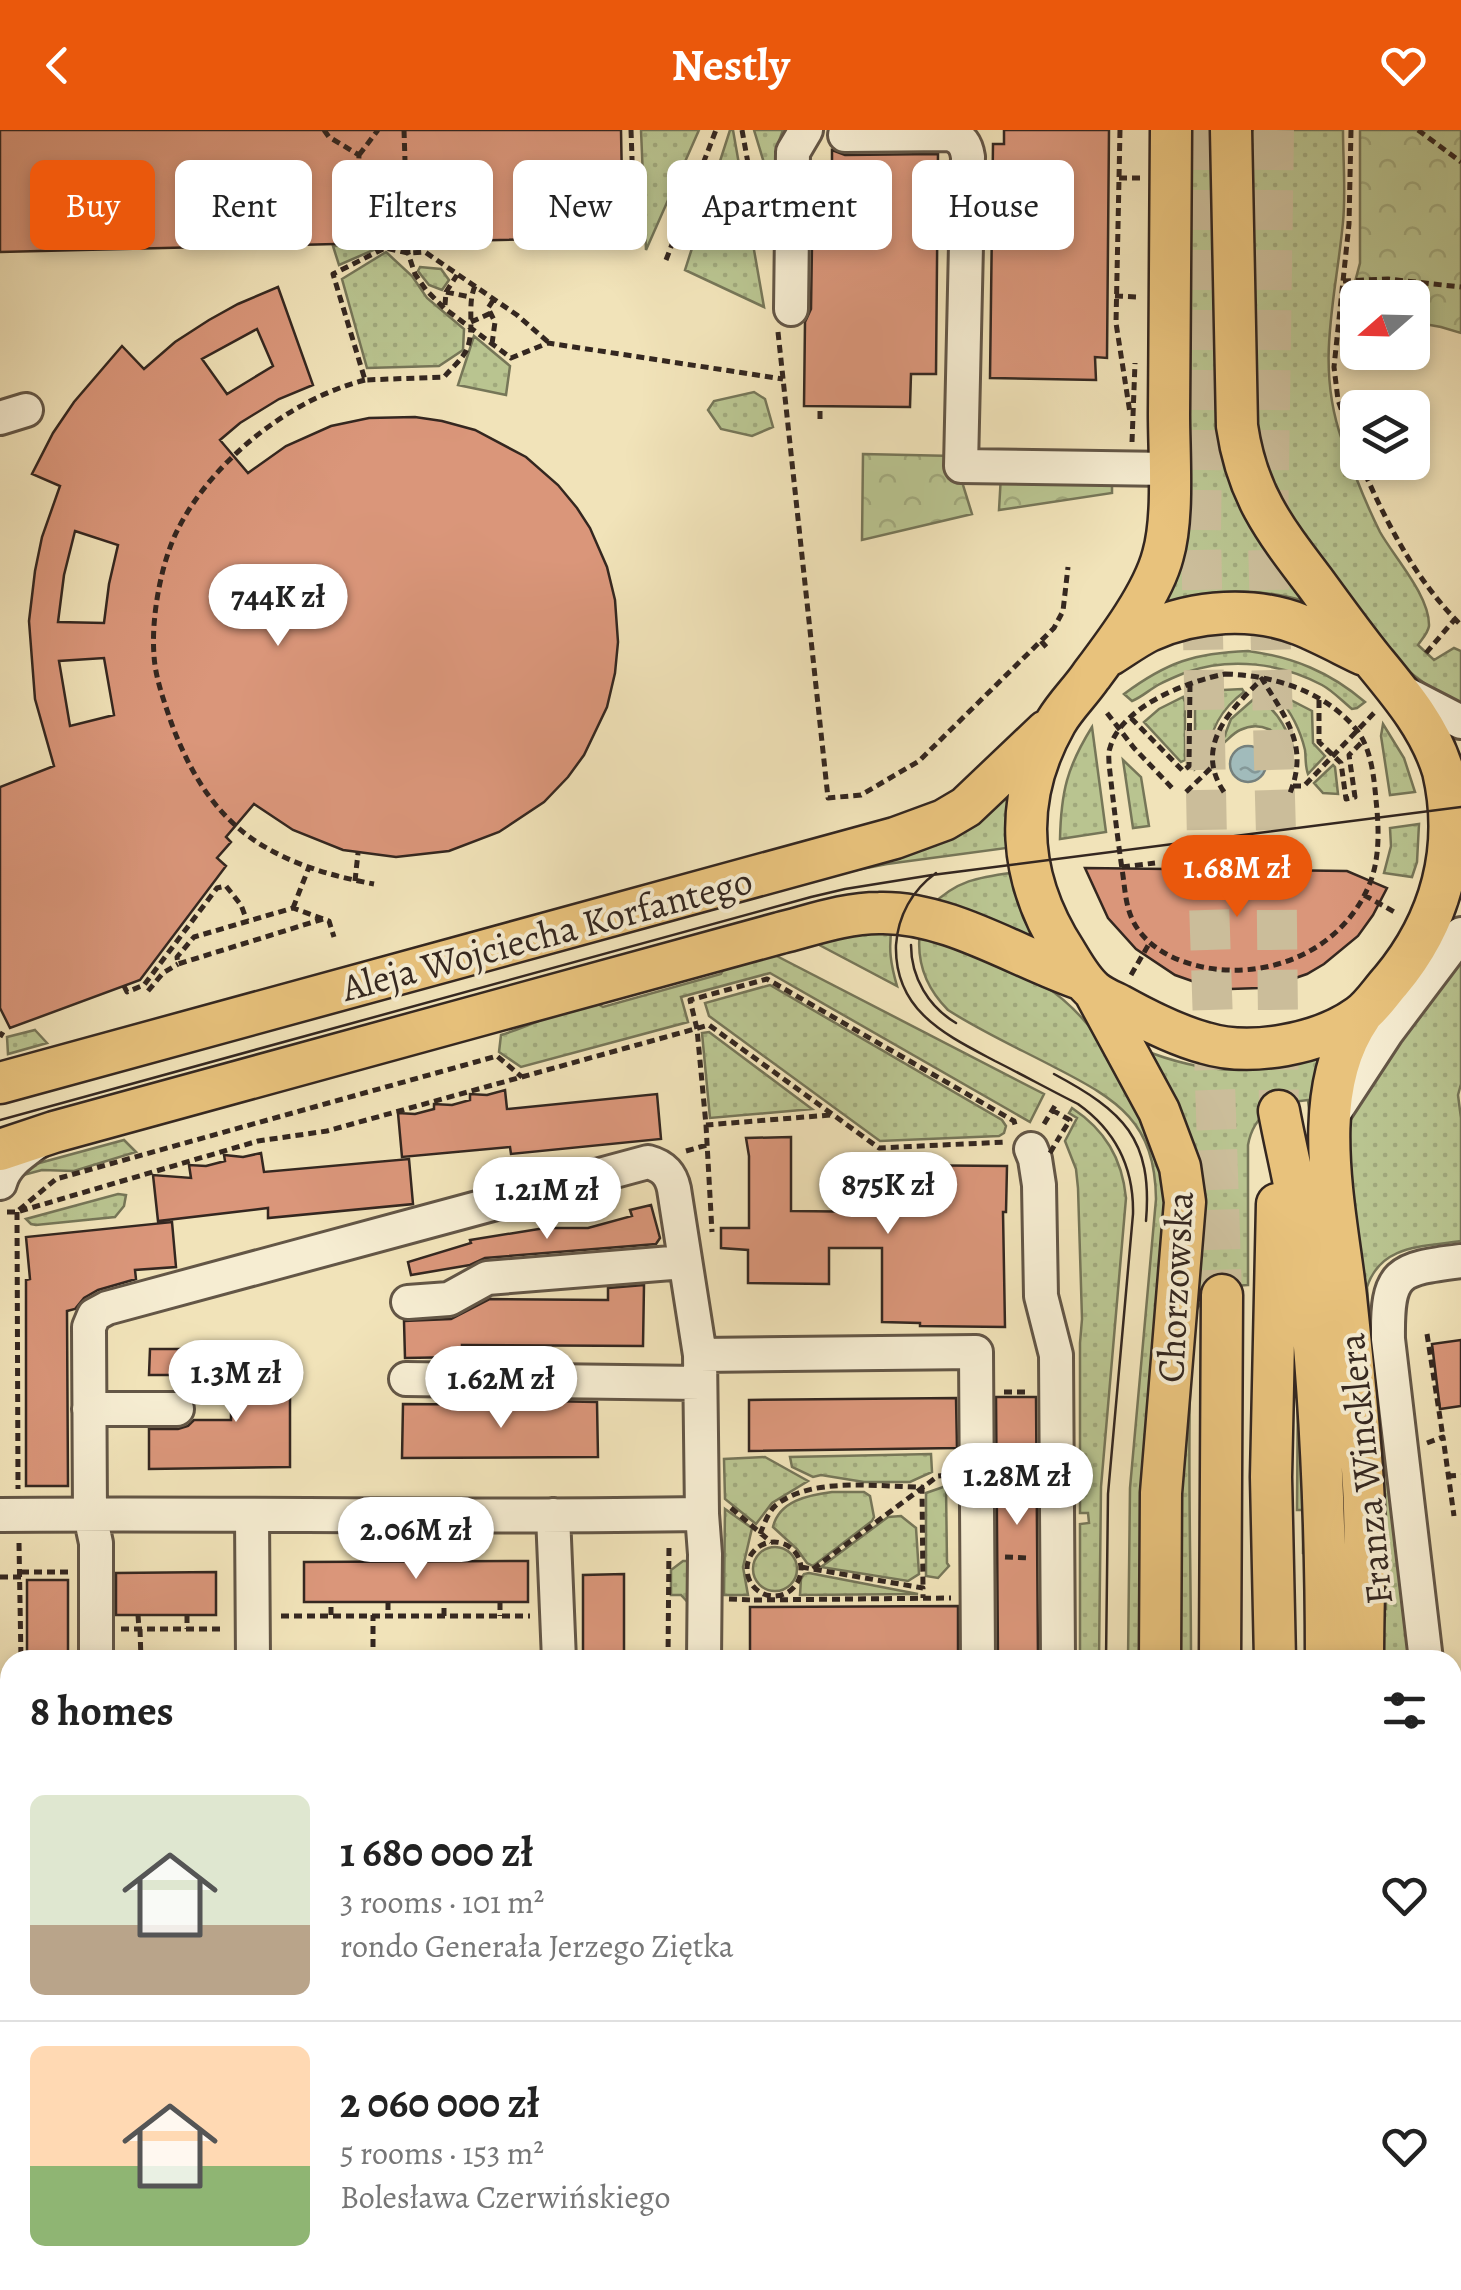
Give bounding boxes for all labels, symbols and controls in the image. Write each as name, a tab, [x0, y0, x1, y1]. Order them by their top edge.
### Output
text: Nestly	[671, 34, 790, 96]
icon: back	[30, 38, 85, 93]
icon: heart	[1376, 38, 1431, 93]
chip: Buy	[30, 160, 155, 250]
chip: Rent	[175, 160, 312, 250]
chip: Filters	[332, 160, 493, 250]
chip: New	[513, 160, 647, 250]
chip: Apartment	[667, 160, 892, 250]
chip: House	[912, 160, 1074, 250]
north arrow	[1340, 280, 1430, 370]
map controls	[1340, 280, 1430, 480]
button: layers	[1340, 390, 1430, 480]
pin: 744K zł	[186, 564, 370, 649]
text: 744K zł	[231, 574, 325, 618]
pin: 1.68M zł	[1134, 835, 1340, 920]
text: 1.68M zł	[1183, 845, 1291, 889]
street label: Aleja Wojciecha Korfantego	[335, 854, 758, 1014]
pin: 875K zł	[796, 1152, 980, 1237]
pin: 1.21M zł	[444, 1157, 650, 1242]
text: 875K zł	[841, 1162, 935, 1206]
text: 1.21M zł	[495, 1167, 599, 1211]
street label: Chorzowska	[1144, 1190, 1206, 1384]
street label: Franza Wincklera	[1325, 1330, 1405, 1607]
pin: 1.3M zł	[144, 1340, 328, 1425]
pin: 1.62M zł	[398, 1346, 604, 1431]
text: 1.3M zł	[191, 1350, 281, 1394]
text: 1.62M zł	[447, 1356, 555, 1400]
pin: 1.28M zł	[914, 1443, 1120, 1528]
text: 1.28M zł	[963, 1453, 1071, 1497]
pin: 2.06M zł	[313, 1497, 519, 1582]
text: 2.06M zł	[360, 1507, 472, 1551]
text: 8 homes	[30, 1682, 174, 1739]
icon: filters	[1377, 1683, 1432, 1738]
text: 1 680 000 zł	[340, 1823, 533, 1880]
icon: home	[110, 1835, 230, 1955]
icon: heart	[1377, 1868, 1432, 1923]
text: 3 rooms · 101 m²	[340, 1880, 544, 1924]
text: rondo Generała Jerzego Ziętka	[340, 1924, 734, 1968]
text: 2 060 000 zł	[340, 2074, 539, 2131]
icon: home	[110, 2086, 230, 2206]
icon: heart	[1377, 2119, 1432, 2174]
text: 5 rooms · 153 m²	[340, 2131, 544, 2175]
text: Bolesława Czerwińskiego	[340, 2175, 671, 2219]

